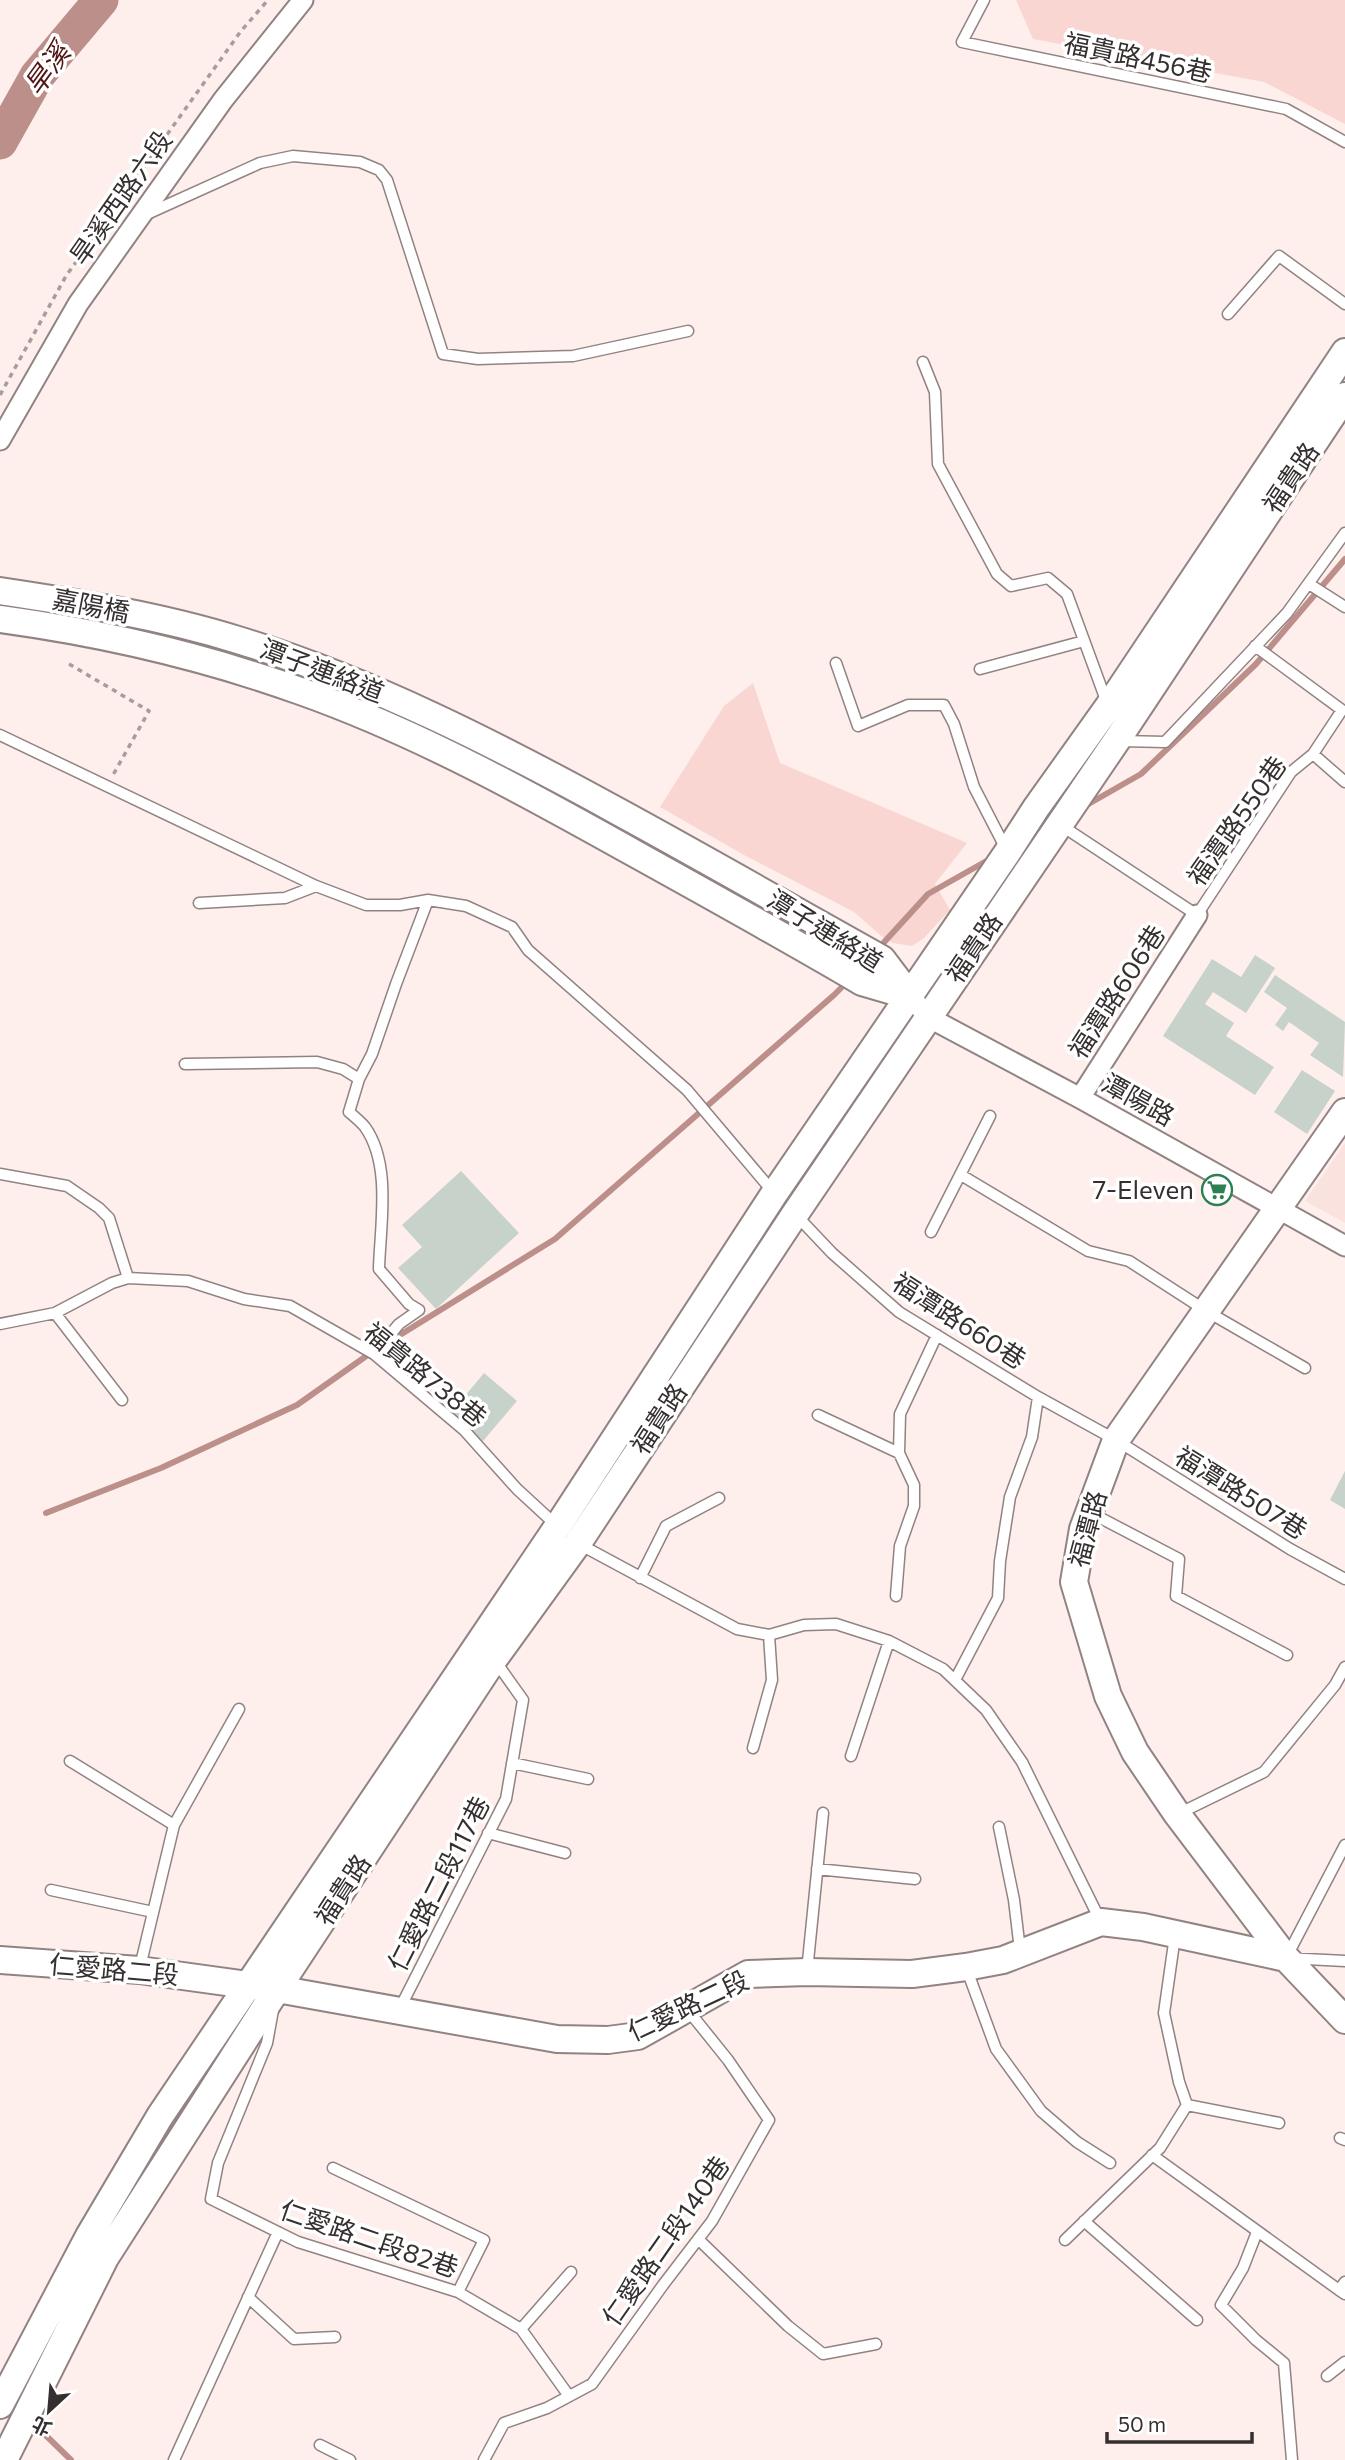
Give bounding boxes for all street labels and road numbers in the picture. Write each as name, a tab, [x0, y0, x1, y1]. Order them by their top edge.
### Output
street label: 福貴路456巷	[1062, 26, 1215, 87]
street label: 旱溪西路六段	[62, 124, 177, 270]
street label: 福貴路	[1255, 436, 1324, 518]
street label: 嘉陽橋	[50, 582, 133, 627]
street label: 潭子連絡道	[256, 632, 389, 707]
street label: 福潭路550巷	[1180, 749, 1292, 891]
street label: 潭子連絡道	[762, 882, 889, 977]
street label: 福貴路	[938, 906, 1007, 988]
street label: 福潭路606巷	[1061, 919, 1170, 1064]
street label: 潭陽路	[1097, 1066, 1180, 1131]
street label: 福潭路660巷	[887, 1265, 1032, 1374]
street label: 福貴路738巷	[359, 1315, 493, 1433]
street label: 福貴路	[623, 1377, 692, 1459]
street label: 福潭路507巷	[1170, 1439, 1313, 1544]
street label: 福潭路	[1061, 1487, 1112, 1570]
street label: 仁愛路二段117巷	[380, 1791, 495, 1976]
street label: 福貴路	[307, 1848, 376, 1930]
street label: 仁愛路二段	[48, 1947, 180, 1990]
street label: 仁愛路二段	[622, 1963, 753, 2046]
street label: 仁愛路二段140巷	[595, 2149, 735, 2331]
street label: 仁愛路二段82巷	[276, 2193, 463, 2283]

